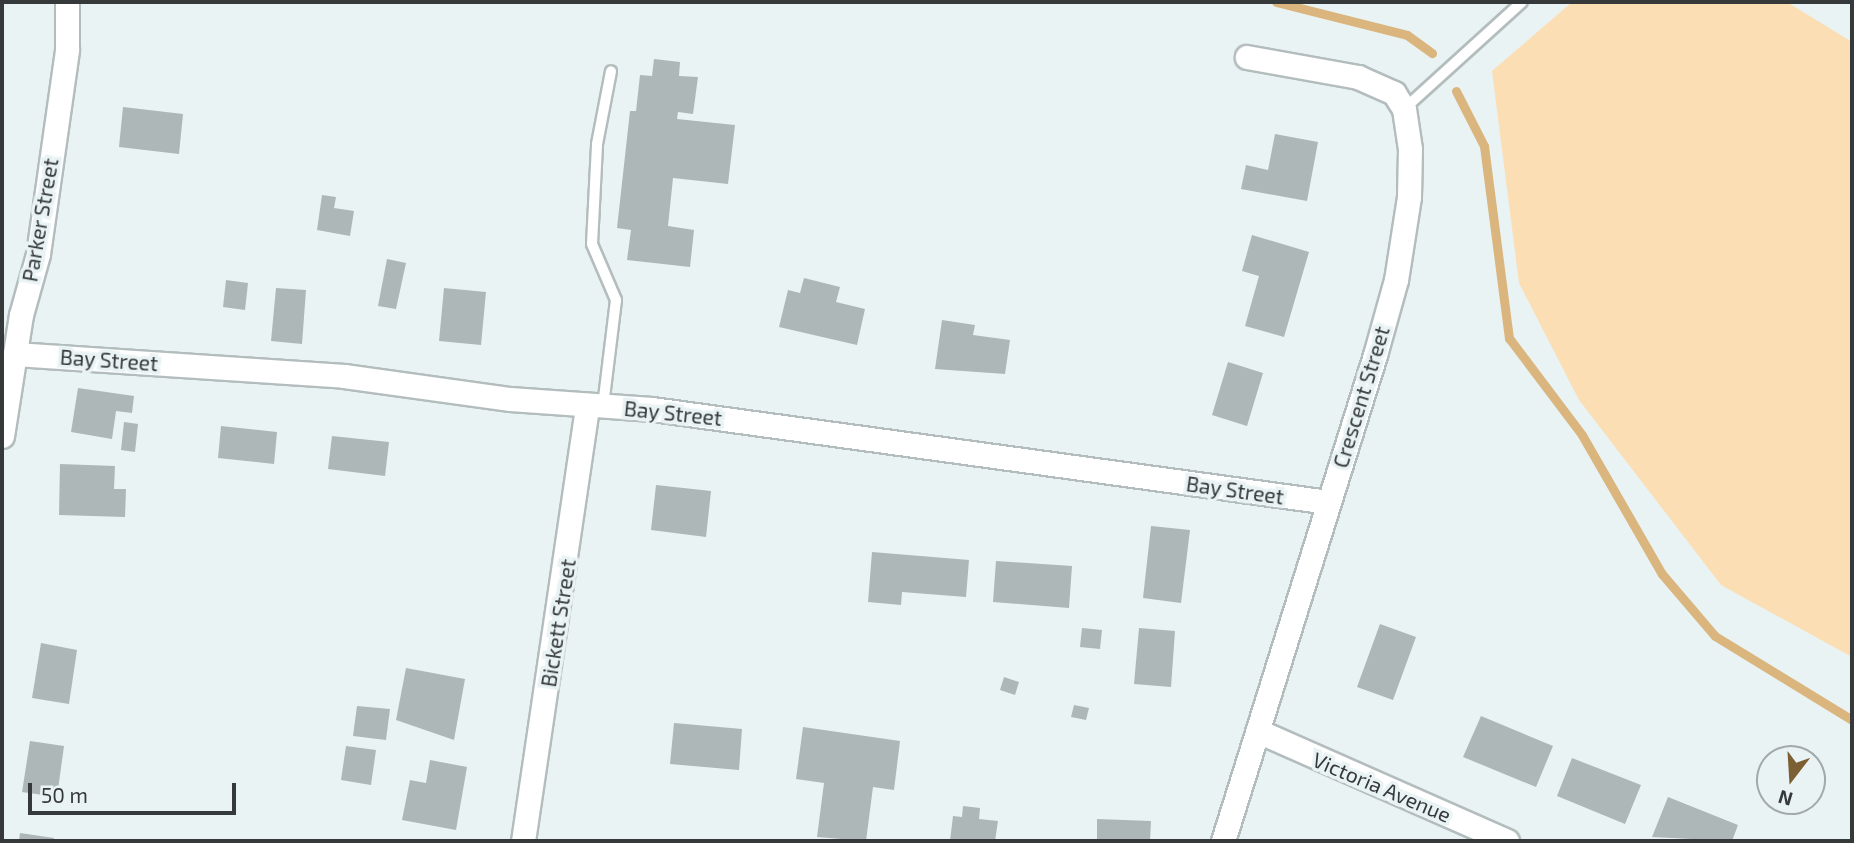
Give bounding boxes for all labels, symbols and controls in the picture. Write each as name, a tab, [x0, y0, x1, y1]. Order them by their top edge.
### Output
street label: Parker Street	[17, 156, 63, 284]
street label: Crescent Street	[1328, 323, 1394, 471]
street label: Bay Street	[59, 344, 159, 376]
street label: Bay Street	[623, 395, 723, 431]
street label: Bay Street	[1184, 471, 1286, 509]
street label: Bickett Street	[535, 557, 581, 689]
north arrow	[1756, 745, 1826, 815]
street label: Victoria Avenue	[1309, 746, 1455, 828]
scale bar	[32, 770, 240, 814]
text: 50 m	[41, 782, 88, 807]
text: N	[1775, 786, 1795, 812]

